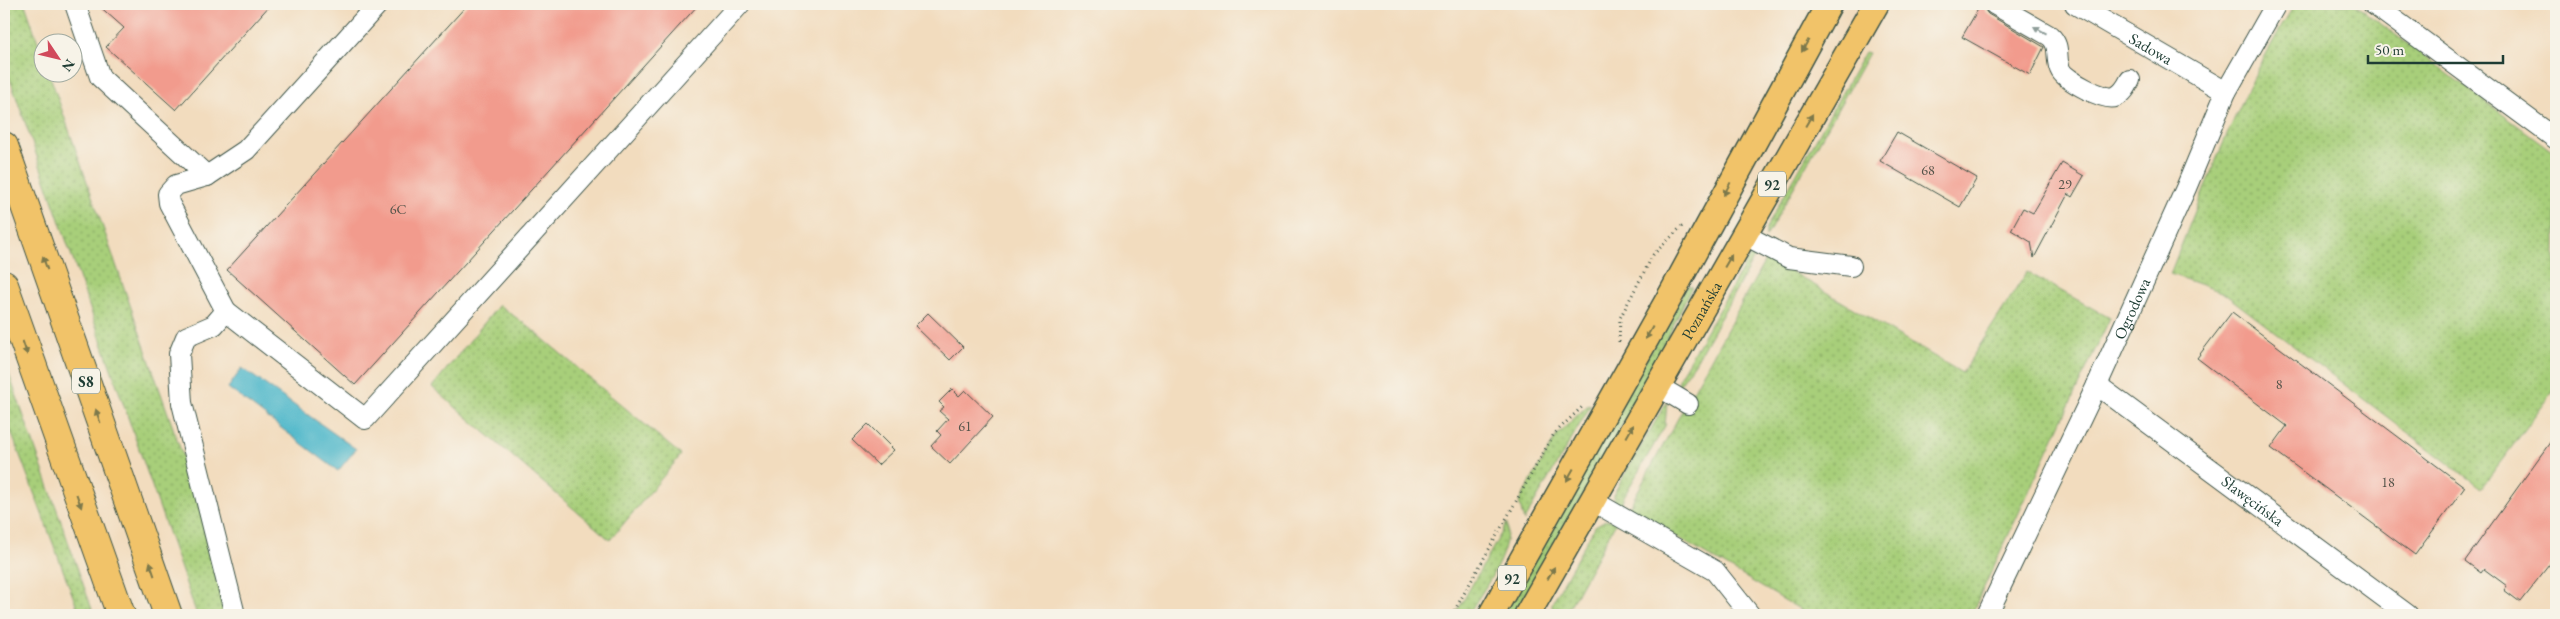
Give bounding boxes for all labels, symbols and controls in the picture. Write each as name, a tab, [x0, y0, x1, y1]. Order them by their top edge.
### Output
one-way arrow	[2033, 26, 2047, 34]
street label: Sadowa	[2126, 27, 2177, 69]
north arrow	[32, 32, 82, 82]
scale bar	[2368, 32, 2502, 64]
one-way arrow	[1801, 39, 1809, 54]
text: 50 m	[2375, 40, 2404, 59]
text: N	[58, 56, 79, 76]
one-way arrow	[1805, 113, 1813, 128]
house number: 68	[1921, 161, 1935, 179]
road number: 92	[1758, 172, 1786, 196]
house number: 29	[2058, 175, 2072, 193]
one-way arrow	[1723, 182, 1731, 196]
house number: 6C	[390, 200, 406, 218]
one-way arrow	[1723, 254, 1732, 267]
one-way arrow	[40, 255, 48, 270]
street label: Ogrodowa	[2109, 274, 2155, 343]
street label: Poznańska	[1676, 277, 1726, 343]
one-way arrow	[1645, 326, 1653, 341]
one-way arrow	[22, 340, 29, 355]
road number: S8	[72, 368, 100, 394]
house number: 8	[2276, 375, 2283, 393]
one-way arrow	[94, 408, 102, 423]
house number: 61	[958, 417, 972, 435]
one-way arrow	[1626, 425, 1635, 438]
one-way arrow	[1565, 469, 1574, 482]
street label: Sławęcińska	[2218, 470, 2289, 531]
house number: 18	[2381, 473, 2395, 491]
one-way arrow	[76, 493, 83, 508]
one-way arrow	[148, 561, 156, 576]
road number: 92	[1498, 566, 1526, 590]
one-way arrow	[1546, 566, 1555, 579]

